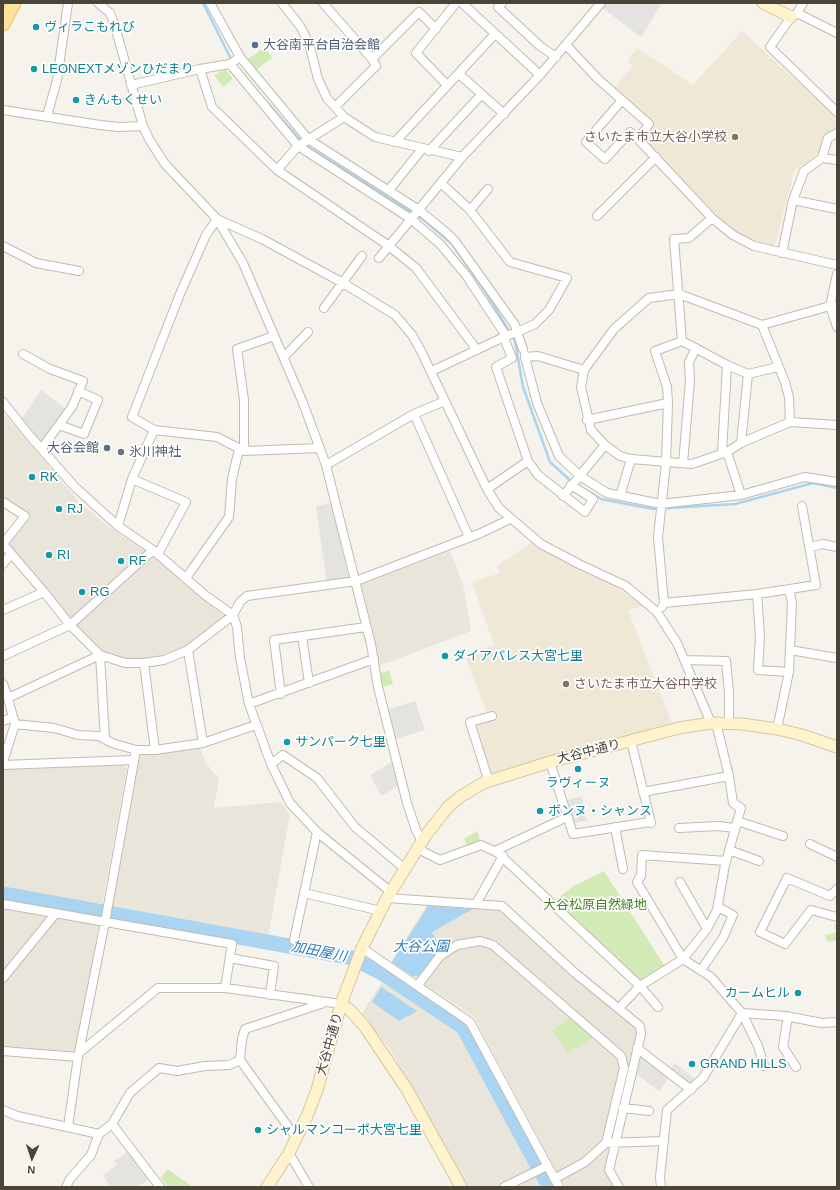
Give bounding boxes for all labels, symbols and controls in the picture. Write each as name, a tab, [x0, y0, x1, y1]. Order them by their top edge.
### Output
place label: ヴィラこもれび	[44, 19, 135, 35]
marker: ヴィラこもれび	[31, 22, 41, 32]
place label: 大谷南平台自治会館	[263, 37, 380, 53]
marker: 大谷南平台自治会館	[250, 40, 260, 50]
place label: LEONEXTメゾンひだまり	[42, 61, 194, 77]
marker: LEONEXTメゾンひだまり	[29, 64, 39, 74]
place label: きんもくせい	[84, 92, 162, 108]
marker: きんもくせい	[71, 95, 81, 105]
place label: さいたま市立大谷小学校	[584, 129, 727, 145]
marker: さいたま市立大谷小学校	[730, 132, 740, 142]
place label: 大谷会館	[47, 440, 99, 456]
marker: 大谷会館	[102, 443, 112, 453]
place label: 氷川神社	[129, 444, 181, 460]
marker: 氷川神社	[116, 447, 126, 457]
place label: RK	[40, 469, 58, 485]
marker: RK	[27, 472, 37, 482]
place label: RJ	[67, 501, 83, 517]
marker: RJ	[54, 504, 64, 514]
place label: RI	[57, 547, 70, 563]
marker: RI	[44, 550, 54, 560]
place label: RF	[129, 553, 146, 569]
marker: RF	[116, 556, 126, 566]
place label: RG	[90, 584, 110, 600]
marker: RG	[77, 587, 87, 597]
place label: ダイアパレス大宮七里	[453, 648, 583, 664]
marker: ダイアパレス大宮七里	[440, 651, 450, 661]
place label: さいたま市立大谷中学校	[574, 676, 717, 692]
marker: さいたま市立大谷中学校	[561, 679, 571, 689]
place label: サンパーク七里	[295, 734, 386, 750]
marker: サンパーク七里	[282, 737, 292, 747]
street label: 大谷中通り	[556, 737, 622, 767]
marker: ラヴィーヌ	[573, 764, 583, 774]
place label: ラヴィーヌ	[546, 775, 610, 791]
place label: ボンヌ・シャンス	[548, 803, 652, 819]
marker: ボンヌ・シャンス	[535, 806, 545, 816]
park label: 大谷松原自然緑地	[543, 897, 647, 913]
water label: 加田屋川	[290, 938, 348, 966]
water label: 大谷公園	[393, 939, 449, 955]
place label: カームヒル	[725, 985, 790, 1001]
marker: カームヒル	[793, 988, 803, 998]
street label: 大谷中通り	[314, 1011, 346, 1077]
place label: GRAND HILLS	[700, 1056, 787, 1072]
marker: GRAND HILLS	[687, 1059, 697, 1069]
place label: シャルマンコーポ大宮七里	[266, 1122, 422, 1138]
marker: シャルマンコーポ大宮七里	[253, 1125, 263, 1135]
north arrow	[12, 1138, 52, 1178]
text: N	[27, 1164, 36, 1176]

